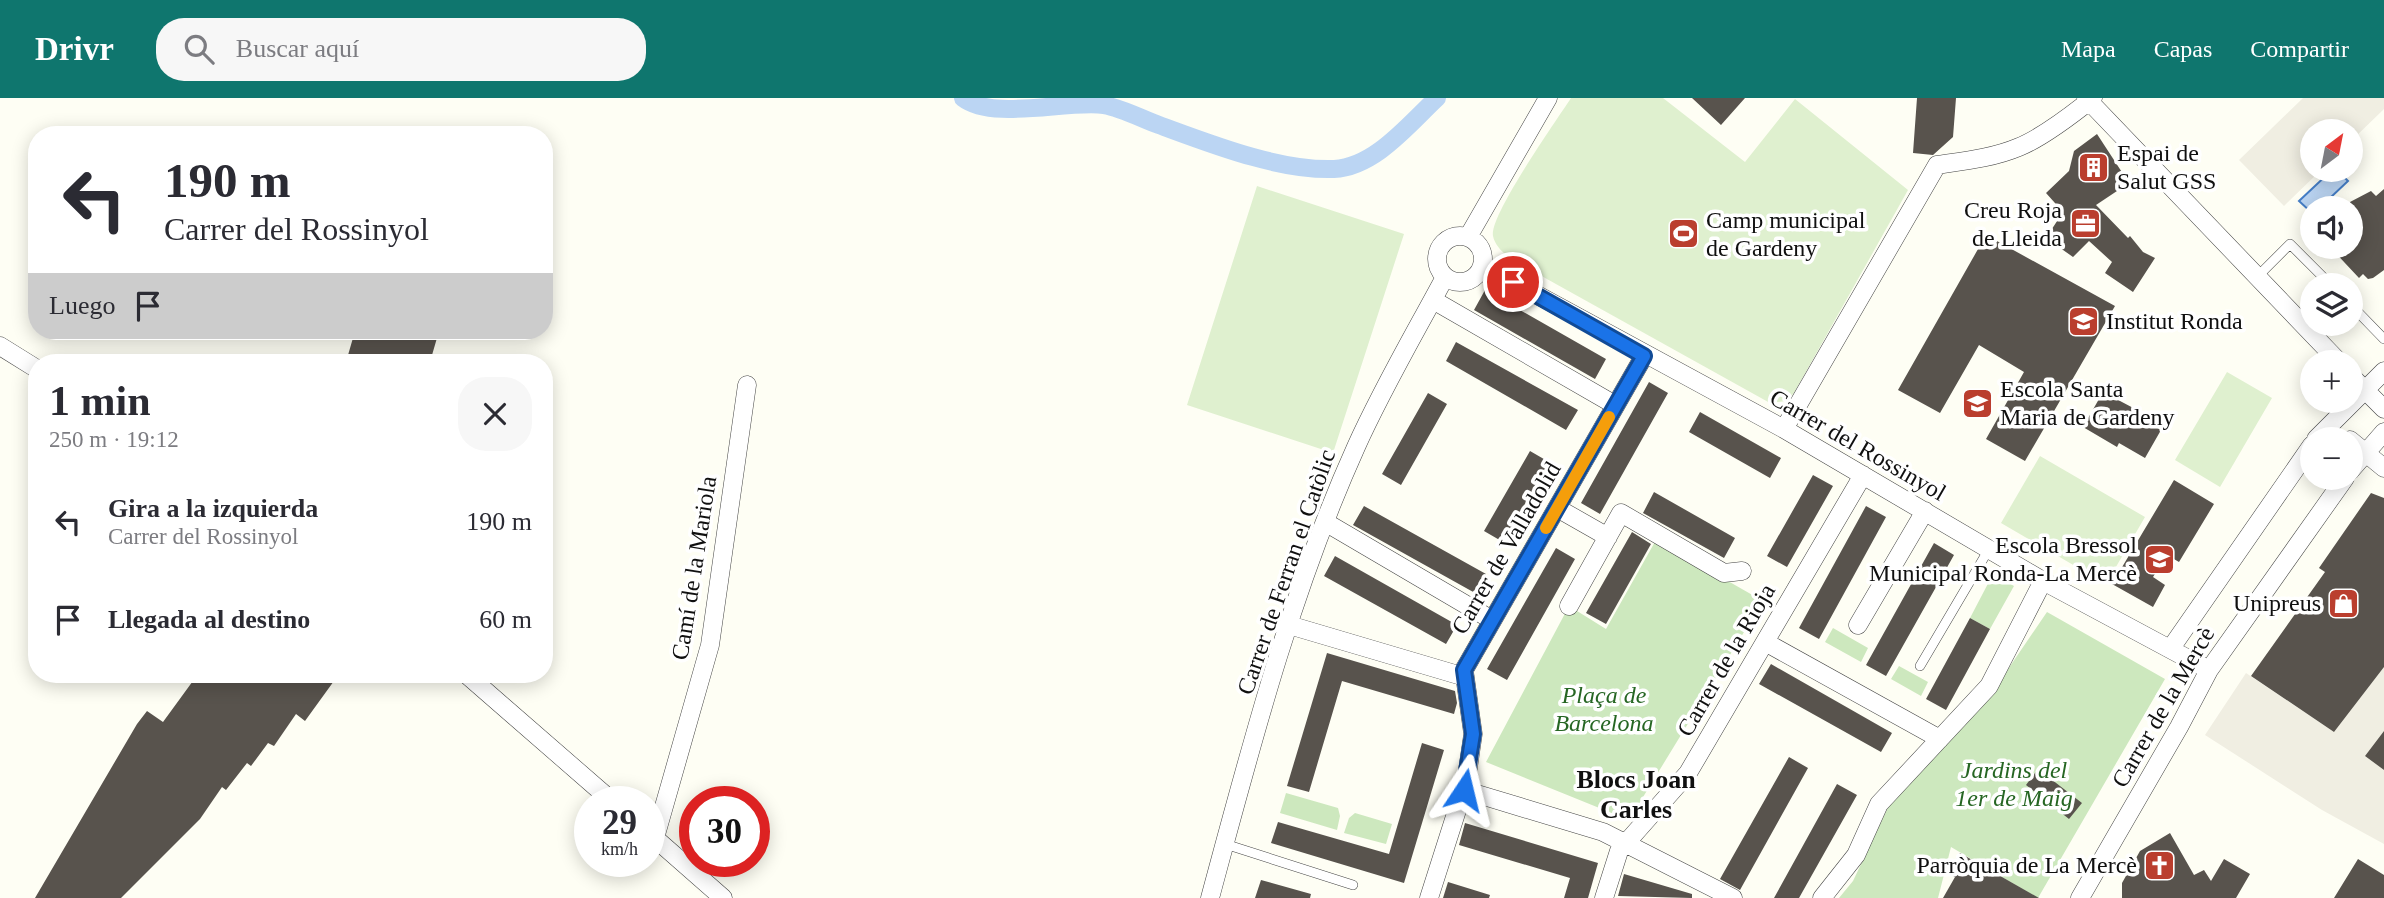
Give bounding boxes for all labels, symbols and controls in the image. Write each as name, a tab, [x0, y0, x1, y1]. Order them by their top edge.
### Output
search box	[156, 18, 646, 81]
icon: search	[180, 30, 218, 68]
text: Drivr	[35, 31, 114, 67]
text: Buscar aquí	[236, 34, 359, 63]
text: Mapa	[2061, 36, 2116, 62]
text: Capas	[2154, 36, 2212, 62]
text: Compartir	[2250, 36, 2349, 62]
north arrow	[2300, 119, 2362, 182]
map controls	[2300, 119, 2363, 490]
place label: Espai de Salut GSS	[2117, 140, 2216, 194]
building icon: Espai de Salut GSS	[2077, 150, 2111, 184]
text: 190 m	[164, 153, 291, 208]
icon: left	[49, 154, 140, 245]
button: sound	[2300, 196, 2363, 259]
place label: Creu Roja de Lleida	[1964, 197, 2062, 251]
place label: Camp municipal de Gardeny	[1706, 207, 1866, 261]
office icon: Creu Roja de Lleida	[2068, 207, 2102, 241]
text: Carrer del Rossinyol	[164, 211, 429, 247]
sports icon: Camp municipal de Gardeny	[1666, 217, 1700, 251]
pin	[1483, 252, 1543, 312]
icon: arrive	[1494, 263, 1532, 301]
button: layers	[2300, 273, 2363, 336]
icon: arrive	[129, 287, 167, 325]
text: Luego	[49, 291, 115, 320]
school or university icon: Institut Ronda	[2066, 304, 2100, 338]
place label: Institut Ronda	[2106, 308, 2243, 334]
button: +	[2300, 350, 2363, 413]
place label: Escola Santa Maria de Gardeny	[2000, 376, 2175, 430]
button: close	[458, 377, 532, 451]
text: 1 min	[49, 378, 151, 424]
street label: Carrer del Rossinyol	[1765, 384, 1951, 506]
school or university icon: Escola Santa Maria de Gardeny	[1960, 386, 1994, 420]
text: 250 m · 19:12	[49, 427, 179, 452]
button: −	[2300, 427, 2363, 490]
street label: Carrer de Ferran el Catòlic	[1232, 446, 1340, 698]
street label: Carrer de Valladolid	[1446, 457, 1566, 639]
street label: Camí de la Mariola	[667, 474, 721, 662]
text: Gira a la izquierda	[108, 494, 318, 523]
icon: left	[49, 503, 87, 541]
text: 190 m	[466, 507, 532, 536]
text: Carrer del Rossinyol	[108, 524, 298, 549]
place label: Escola Bressol Municipal Ronda-La Mercè	[1869, 532, 2137, 586]
school or university icon: Escola Bressol Municipal Ronda-La Mercè	[2143, 542, 2177, 576]
street label: Carrer de la Rioja	[1672, 579, 1780, 741]
shop icon: Unipreus	[2327, 586, 2361, 620]
place label: Unipreus	[2233, 590, 2321, 616]
icon: arrive	[49, 601, 87, 639]
text: Llegada al destino	[108, 605, 310, 634]
text: 60 m	[479, 605, 532, 634]
street label: Carrer de la Mercè	[2107, 622, 2219, 792]
park label: Plaça de Barcelona	[1554, 682, 1654, 736]
position arrow	[1427, 753, 1501, 827]
park label: Jardins del 1er de Maig	[1955, 757, 2073, 811]
district label: Blocs Joan Carles	[1576, 765, 1696, 824]
speed limit sign: 30	[679, 786, 770, 877]
text: 29	[602, 803, 637, 842]
text: km/h	[601, 839, 638, 859]
church icon: Parròquia de La Mercè	[2143, 848, 2177, 882]
place label: Parròquia de La Mercè	[1916, 852, 2137, 878]

